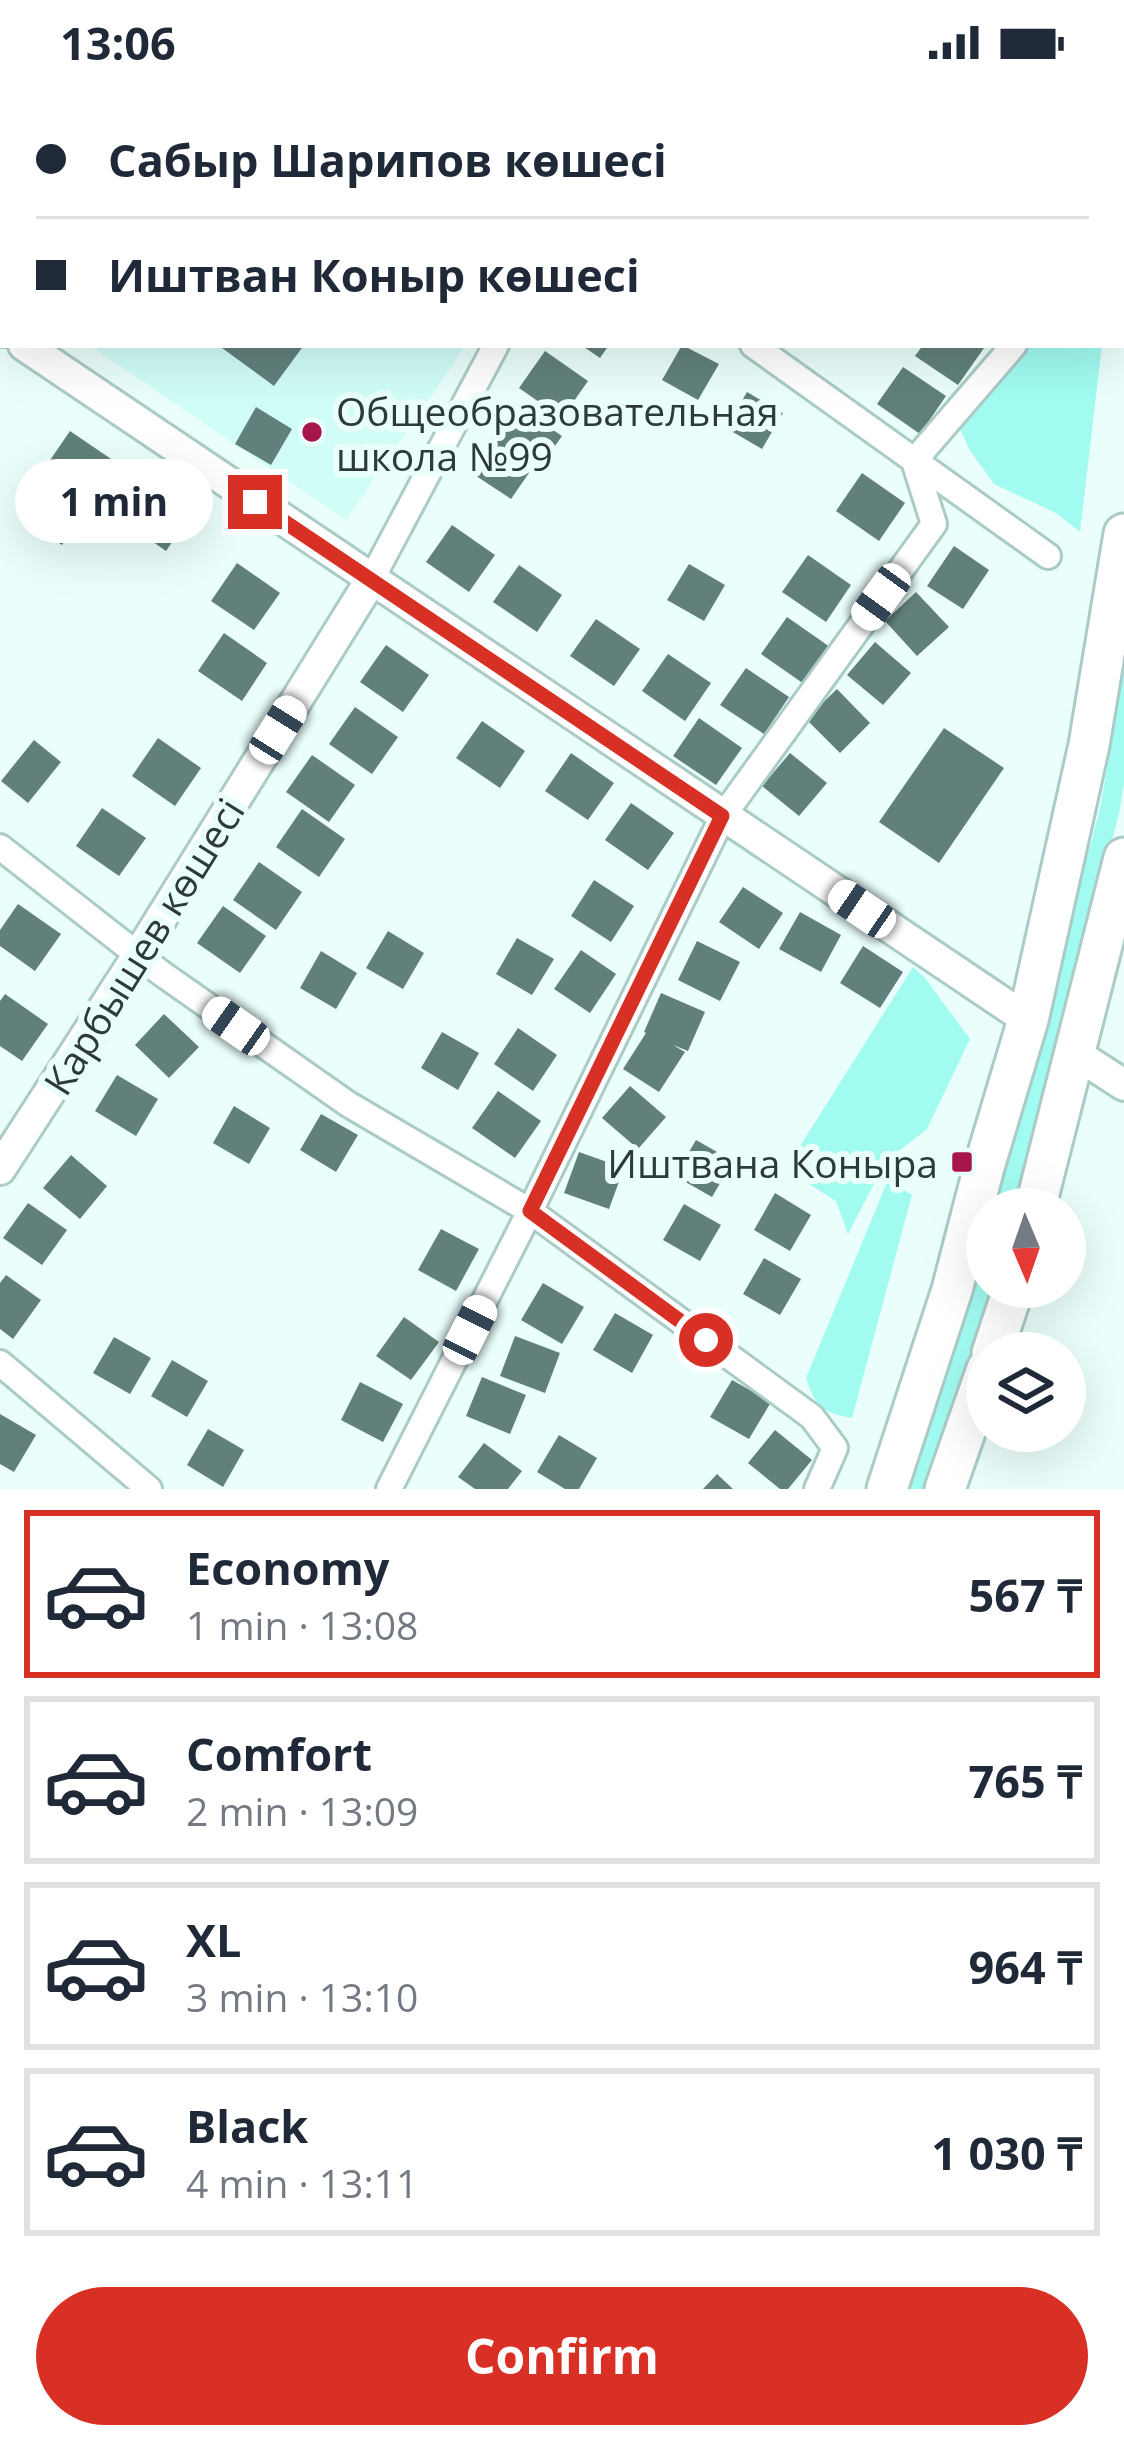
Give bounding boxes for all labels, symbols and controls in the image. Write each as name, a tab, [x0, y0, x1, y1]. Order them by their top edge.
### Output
text: 13:06	[60, 12, 176, 73]
text: Сабыр Шарипов көшесі	[108, 129, 667, 190]
text: Иштван Коныр көшесі	[108, 244, 640, 305]
place label: Общеобразовательная школа №99	[336, 384, 779, 482]
marker: Общеобразовательная школа №99	[299, 419, 325, 445]
callout: 1 min	[15, 460, 213, 544]
text: 1 min	[60, 474, 168, 527]
route end	[228, 475, 282, 529]
car	[845, 557, 917, 637]
car	[244, 690, 312, 770]
street label: Карбышев көшесі	[30, 788, 256, 1104]
car	[822, 874, 902, 944]
car	[196, 991, 276, 1061]
place label: Иштвана Коныра	[607, 1136, 938, 1189]
marker: Иштвана Коныра	[949, 1149, 975, 1175]
north arrow	[966, 1188, 1086, 1308]
map controls	[966, 1188, 1086, 1452]
car	[438, 1290, 502, 1370]
route start	[679, 1313, 733, 1367]
button: layers	[966, 1332, 1086, 1452]
text: Economy	[186, 1537, 389, 1598]
icon: car	[42, 1540, 150, 1648]
text: 567 ₸	[969, 1564, 1082, 1625]
text: 1 min · 13:08	[186, 1598, 418, 1651]
text: Comfort	[186, 1723, 372, 1784]
icon: car	[42, 1726, 150, 1834]
text: 765 ₸	[969, 1750, 1082, 1811]
text: 2 min · 13:09	[186, 1784, 418, 1837]
text: XL	[186, 1909, 241, 1970]
icon: car	[42, 1912, 150, 2020]
text: 964 ₸	[969, 1936, 1082, 1997]
text: 3 min · 13:10	[186, 1970, 418, 2023]
text: Black	[186, 2095, 308, 2156]
icon: car	[42, 2098, 150, 2206]
text: 1 030 ₸	[931, 2122, 1082, 2183]
text: 4 min · 13:11	[186, 2156, 418, 2209]
button: Confirm	[36, 2287, 1088, 2425]

